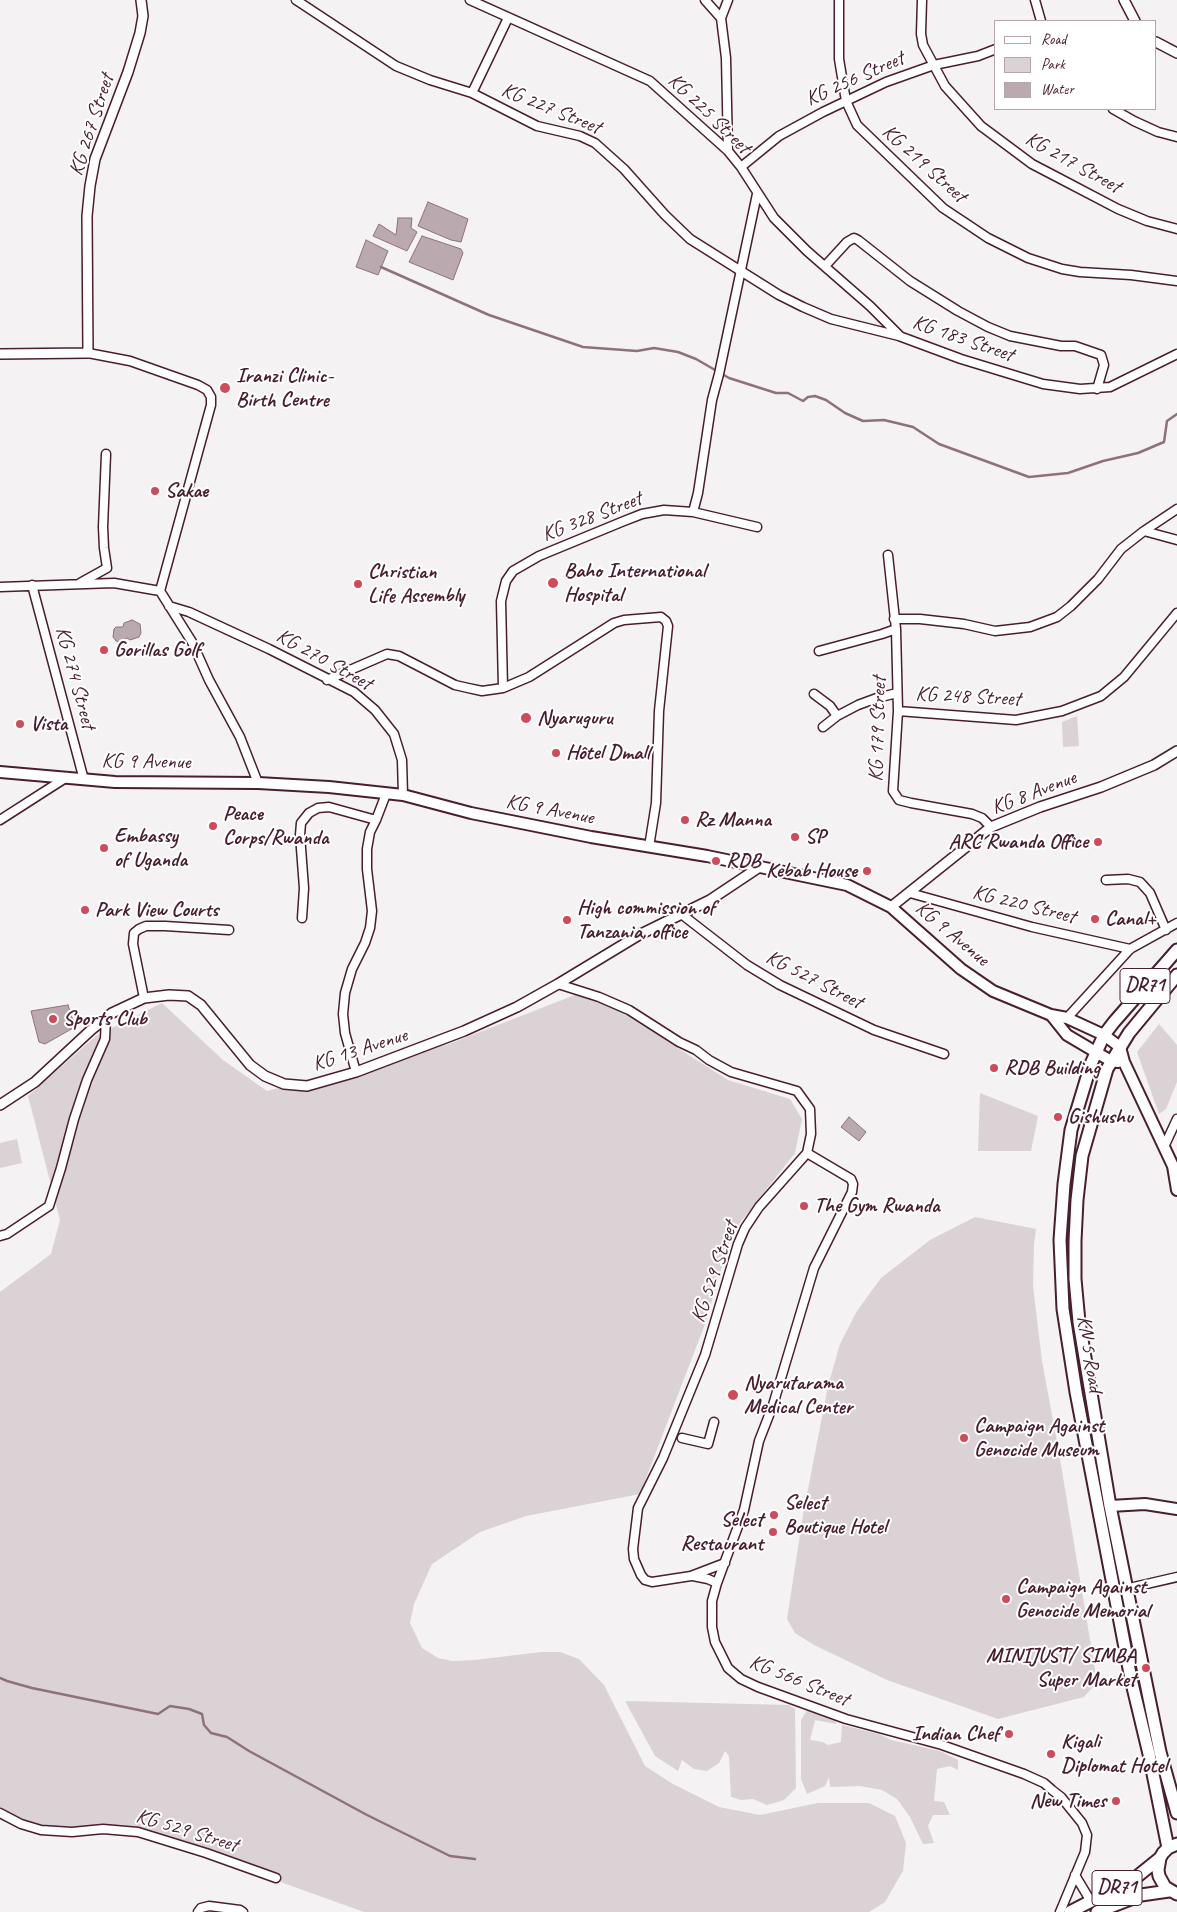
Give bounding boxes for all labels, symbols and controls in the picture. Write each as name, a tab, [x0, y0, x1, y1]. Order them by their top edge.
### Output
legend	[994, 20, 1157, 110]
text: Road	[1041, 30, 1066, 49]
street label: KG 256 Street	[802, 46, 908, 112]
text: Park	[1041, 55, 1065, 74]
street label: KG 225 Street	[662, 68, 756, 160]
street label: KG 267 Street	[64, 71, 120, 179]
street label: KG 227 Street	[498, 78, 604, 140]
text: Water	[1041, 80, 1074, 99]
street label: KG 219 Street	[876, 119, 972, 209]
street label: KG 217 Street	[1021, 126, 1125, 200]
street label: KG 183 Street	[909, 310, 1017, 368]
place label: Iranzi Clinic- Birth Centre	[236, 363, 333, 413]
marker: Iranzi Clinic- Birth Centre	[218, 381, 232, 395]
place label: Sakae	[165, 478, 208, 504]
marker: Sakae	[149, 485, 161, 497]
street label: KG 328 Street	[538, 486, 646, 548]
place label: Baho International Hospital	[564, 558, 705, 608]
place label: Christian Life Assembly	[368, 559, 464, 609]
marker: Baho International Hospital	[546, 576, 560, 590]
marker: Christian Life Assembly	[352, 578, 364, 590]
street label: KG 270 Street	[272, 623, 376, 697]
street label: KG 274 Street	[49, 624, 101, 732]
place label: Gorillas Golf	[114, 637, 200, 663]
marker: Gorillas Golf	[98, 644, 110, 656]
street label: KG 179 Street	[864, 676, 892, 782]
street label: KG 248 Street	[915, 682, 1021, 712]
place label: Nyaruguru	[537, 705, 613, 731]
place label: Vista	[30, 711, 67, 737]
marker: Nyaruguru	[519, 711, 533, 725]
marker: Vista	[14, 718, 26, 730]
place label: Hôtel Dmall	[566, 740, 650, 766]
marker: Hôtel Dmall	[550, 747, 562, 759]
street label: KG 9 Avenue	[101, 749, 191, 775]
street label: KG 8 Avenue	[988, 765, 1080, 821]
street label: KG 9 Avenue	[504, 789, 596, 831]
place label: Peace Corps/Rwanda	[223, 801, 329, 851]
place label: Rz Manna	[695, 807, 771, 833]
marker: Rz Manna	[679, 814, 691, 826]
marker: Peace Corps/Rwanda	[207, 820, 219, 832]
place label: Embassy of Uganda	[114, 823, 187, 873]
place label: SP	[805, 824, 825, 850]
place label: ARC Rwanda Office	[948, 829, 1088, 855]
marker: SP	[789, 831, 801, 843]
marker: ARC Rwanda Office	[1092, 836, 1104, 848]
marker: Embassy of Uganda	[98, 842, 110, 854]
place label: RDB	[726, 848, 760, 874]
marker: RDB	[710, 855, 722, 867]
place label: Kebab House	[766, 858, 857, 884]
marker: Kebab House	[861, 865, 873, 877]
street label: KG 220 Street	[970, 880, 1078, 930]
place label: High commission of Tanzania, office	[577, 895, 715, 945]
street label: KG 9 Avenue	[910, 896, 994, 972]
place label: Park View Courts	[95, 897, 218, 923]
marker: Park View Courts	[79, 904, 91, 916]
place label: Canal+	[1105, 906, 1156, 932]
marker: Canal+	[1089, 913, 1101, 925]
marker: High commission of Tanzania, office	[561, 914, 573, 926]
street label: KG 527 Street	[761, 945, 867, 1015]
road number: DR71	[1120, 968, 1170, 1004]
place label: Sports Club	[63, 1006, 147, 1032]
marker: Sports Club	[47, 1013, 59, 1025]
street label: KG 13 Avenue	[309, 1023, 411, 1077]
place label: RDB Building	[1004, 1055, 1100, 1081]
marker: RDB Building	[988, 1062, 1000, 1074]
place label: Gishushu	[1068, 1104, 1133, 1130]
marker: Gishushu	[1052, 1111, 1064, 1123]
place label: The Gym Rwanda	[814, 1193, 940, 1219]
marker: The Gym Rwanda	[798, 1200, 810, 1212]
street label: KG 529 Street	[686, 1218, 744, 1326]
street label: KN 5 Road	[1071, 1314, 1107, 1394]
place label: Nyarutarama Medical Center	[744, 1370, 852, 1420]
marker: Nyarutarama Medical Center	[726, 1388, 740, 1402]
place label: Campaign Against Genocide Museum	[974, 1413, 1104, 1463]
marker: Campaign Against Genocide Museum	[958, 1432, 970, 1444]
place label: Select Boutique Hotel	[784, 1490, 887, 1540]
place label: Select Restaurant	[681, 1507, 763, 1557]
marker: Select Boutique Hotel	[768, 1509, 780, 1521]
marker: Select Restaurant	[767, 1526, 779, 1538]
place label: Campaign Against Genocide Memorial	[1016, 1574, 1149, 1624]
marker: Campaign Against Genocide Memorial	[1000, 1593, 1012, 1605]
place label: MINIJUST/ SIMBA Super Market	[986, 1643, 1136, 1693]
street label: KG 566 Street	[746, 1650, 852, 1712]
marker: MINIJUST/ SIMBA Super Market	[1140, 1662, 1152, 1674]
place label: Indian Chef	[912, 1721, 999, 1747]
marker: Indian Chef	[1003, 1728, 1015, 1740]
place label: Kigali Diplomat Hotel	[1061, 1729, 1167, 1779]
marker: Kigali Diplomat Hotel	[1045, 1748, 1057, 1760]
place label: New Times	[1030, 1788, 1106, 1814]
marker: New Times	[1110, 1795, 1122, 1807]
street label: KG 529 Street	[133, 1804, 241, 1858]
road number: DR71	[1092, 1870, 1142, 1906]

